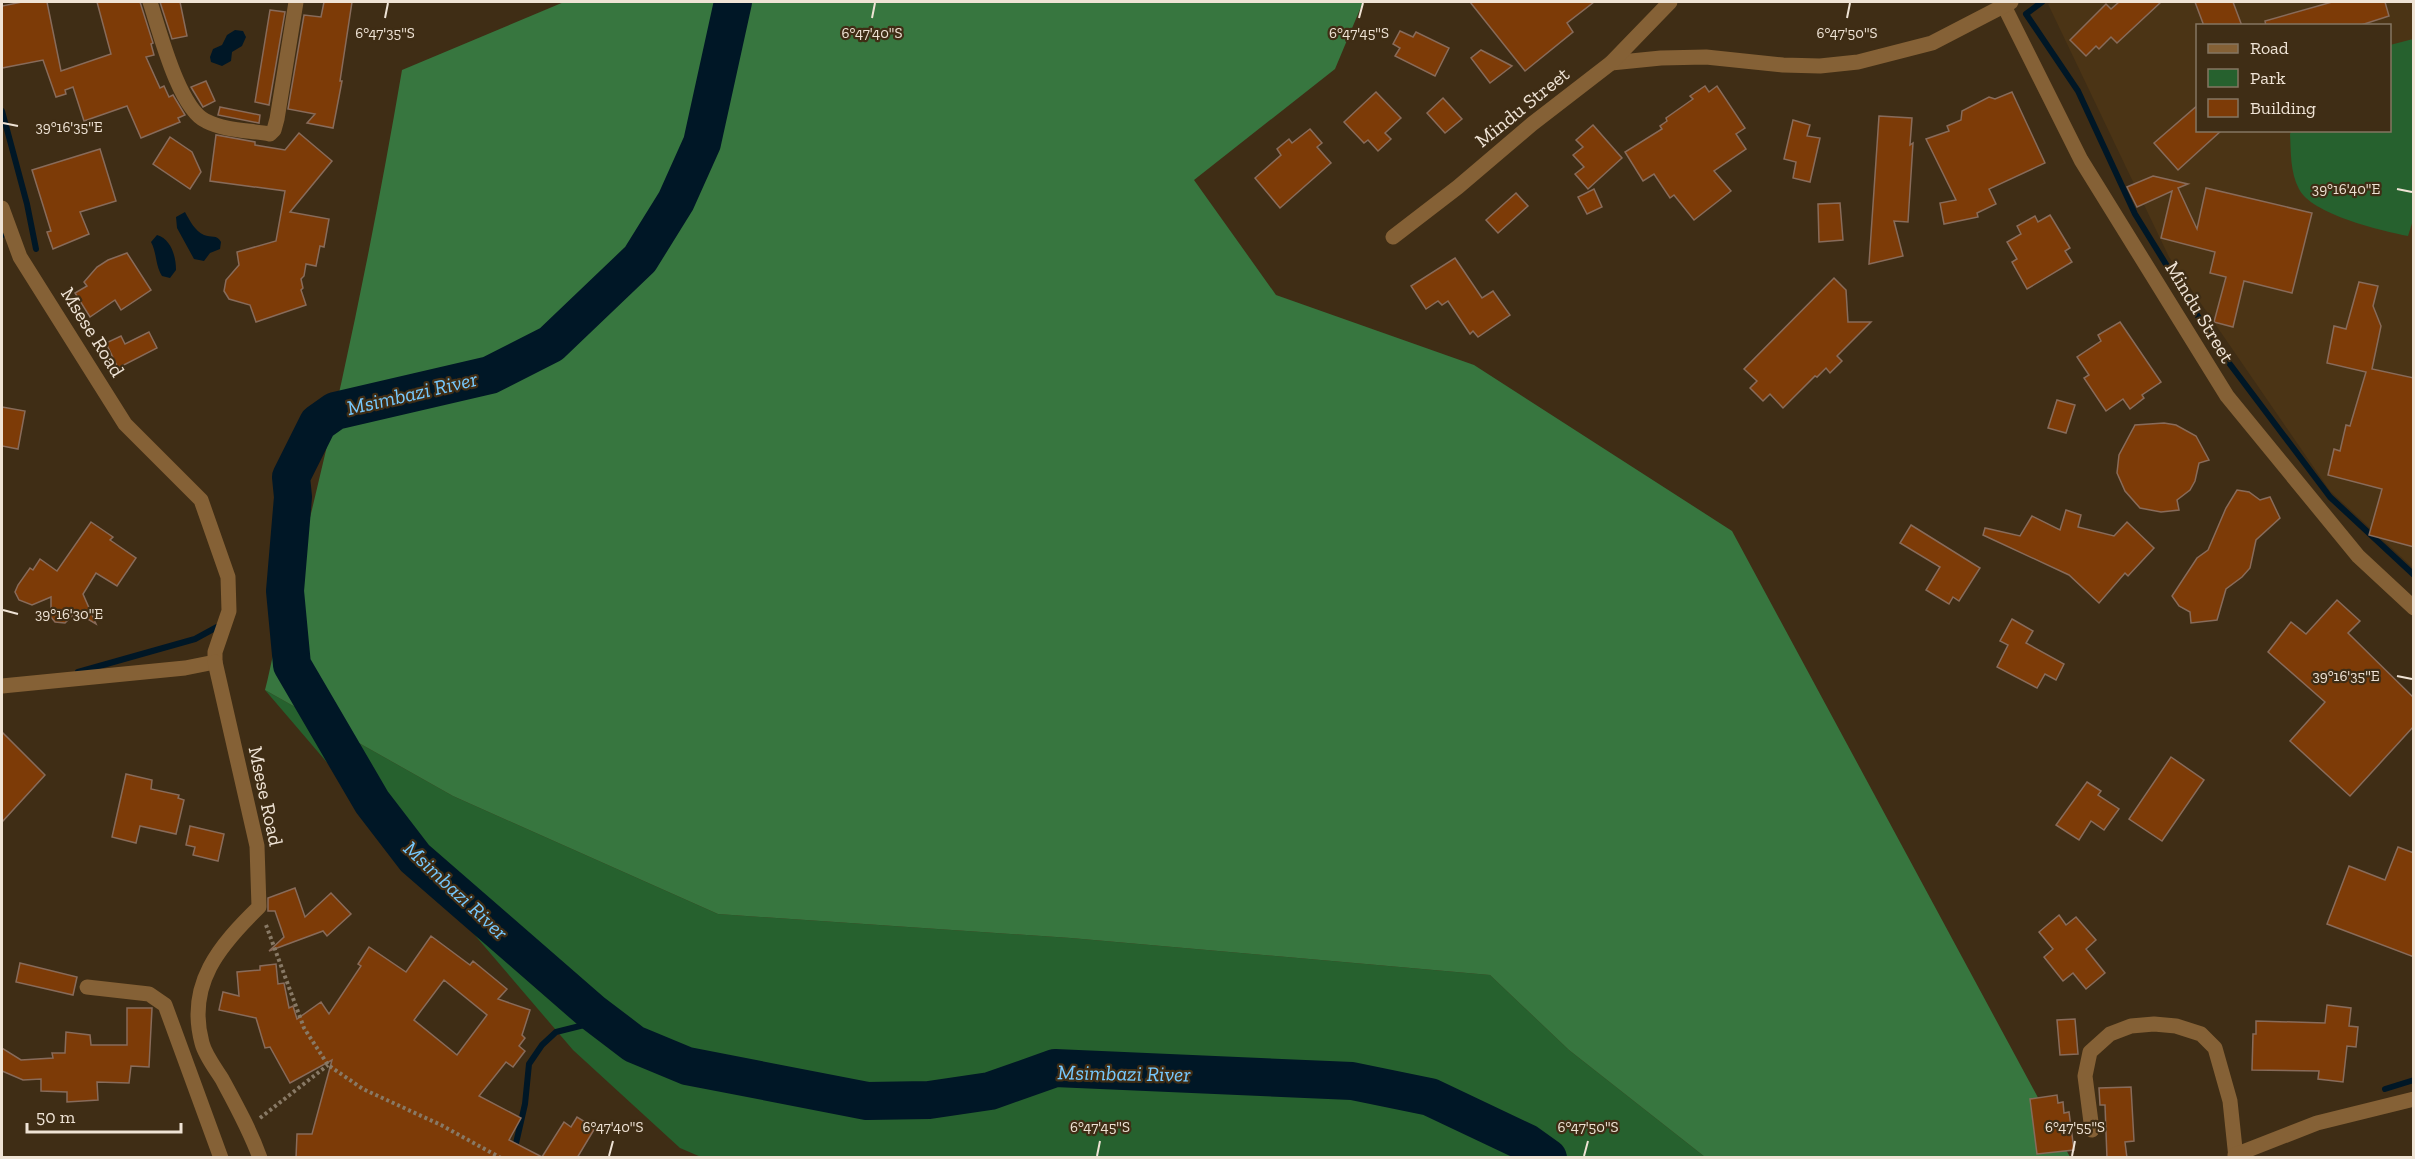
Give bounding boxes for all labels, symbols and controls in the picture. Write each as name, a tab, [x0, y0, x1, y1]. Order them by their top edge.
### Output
text: 6°47'35"S	[355, 24, 415, 42]
text: 6°47'40"S	[842, 24, 902, 42]
text: 6°47'45"S	[1329, 24, 1389, 42]
text: 6°47'50"S	[1817, 24, 1877, 42]
legend	[2196, 24, 2391, 132]
text: Road	[2250, 37, 2289, 59]
street label: Mindu Street	[1470, 61, 1574, 152]
text: Park	[2250, 67, 2286, 89]
text: Building	[2250, 97, 2316, 119]
text: 39°16'35"E	[35, 118, 103, 136]
text: 39°16'40"E	[2312, 180, 2380, 198]
street label: Mindu Street	[2160, 257, 2240, 368]
street label: Msese Road	[56, 283, 130, 381]
water label: Msimbazi River	[344, 366, 480, 420]
text: 39°16'30"E	[35, 605, 103, 623]
text: 39°16'35"E	[2312, 667, 2380, 685]
street label: Msese Road	[244, 744, 288, 848]
water label: Msimbazi River	[399, 835, 514, 945]
water label: Msimbazi River	[1057, 1059, 1192, 1087]
scale bar	[27, 1096, 182, 1134]
text: 50 m	[36, 1106, 76, 1128]
text: 6°47'40"S	[583, 1118, 643, 1136]
text: 6°47'45"S	[1070, 1118, 1130, 1136]
text: 6°47'50"S	[1558, 1118, 1618, 1136]
text: 6°47'55"S	[2045, 1118, 2105, 1136]

